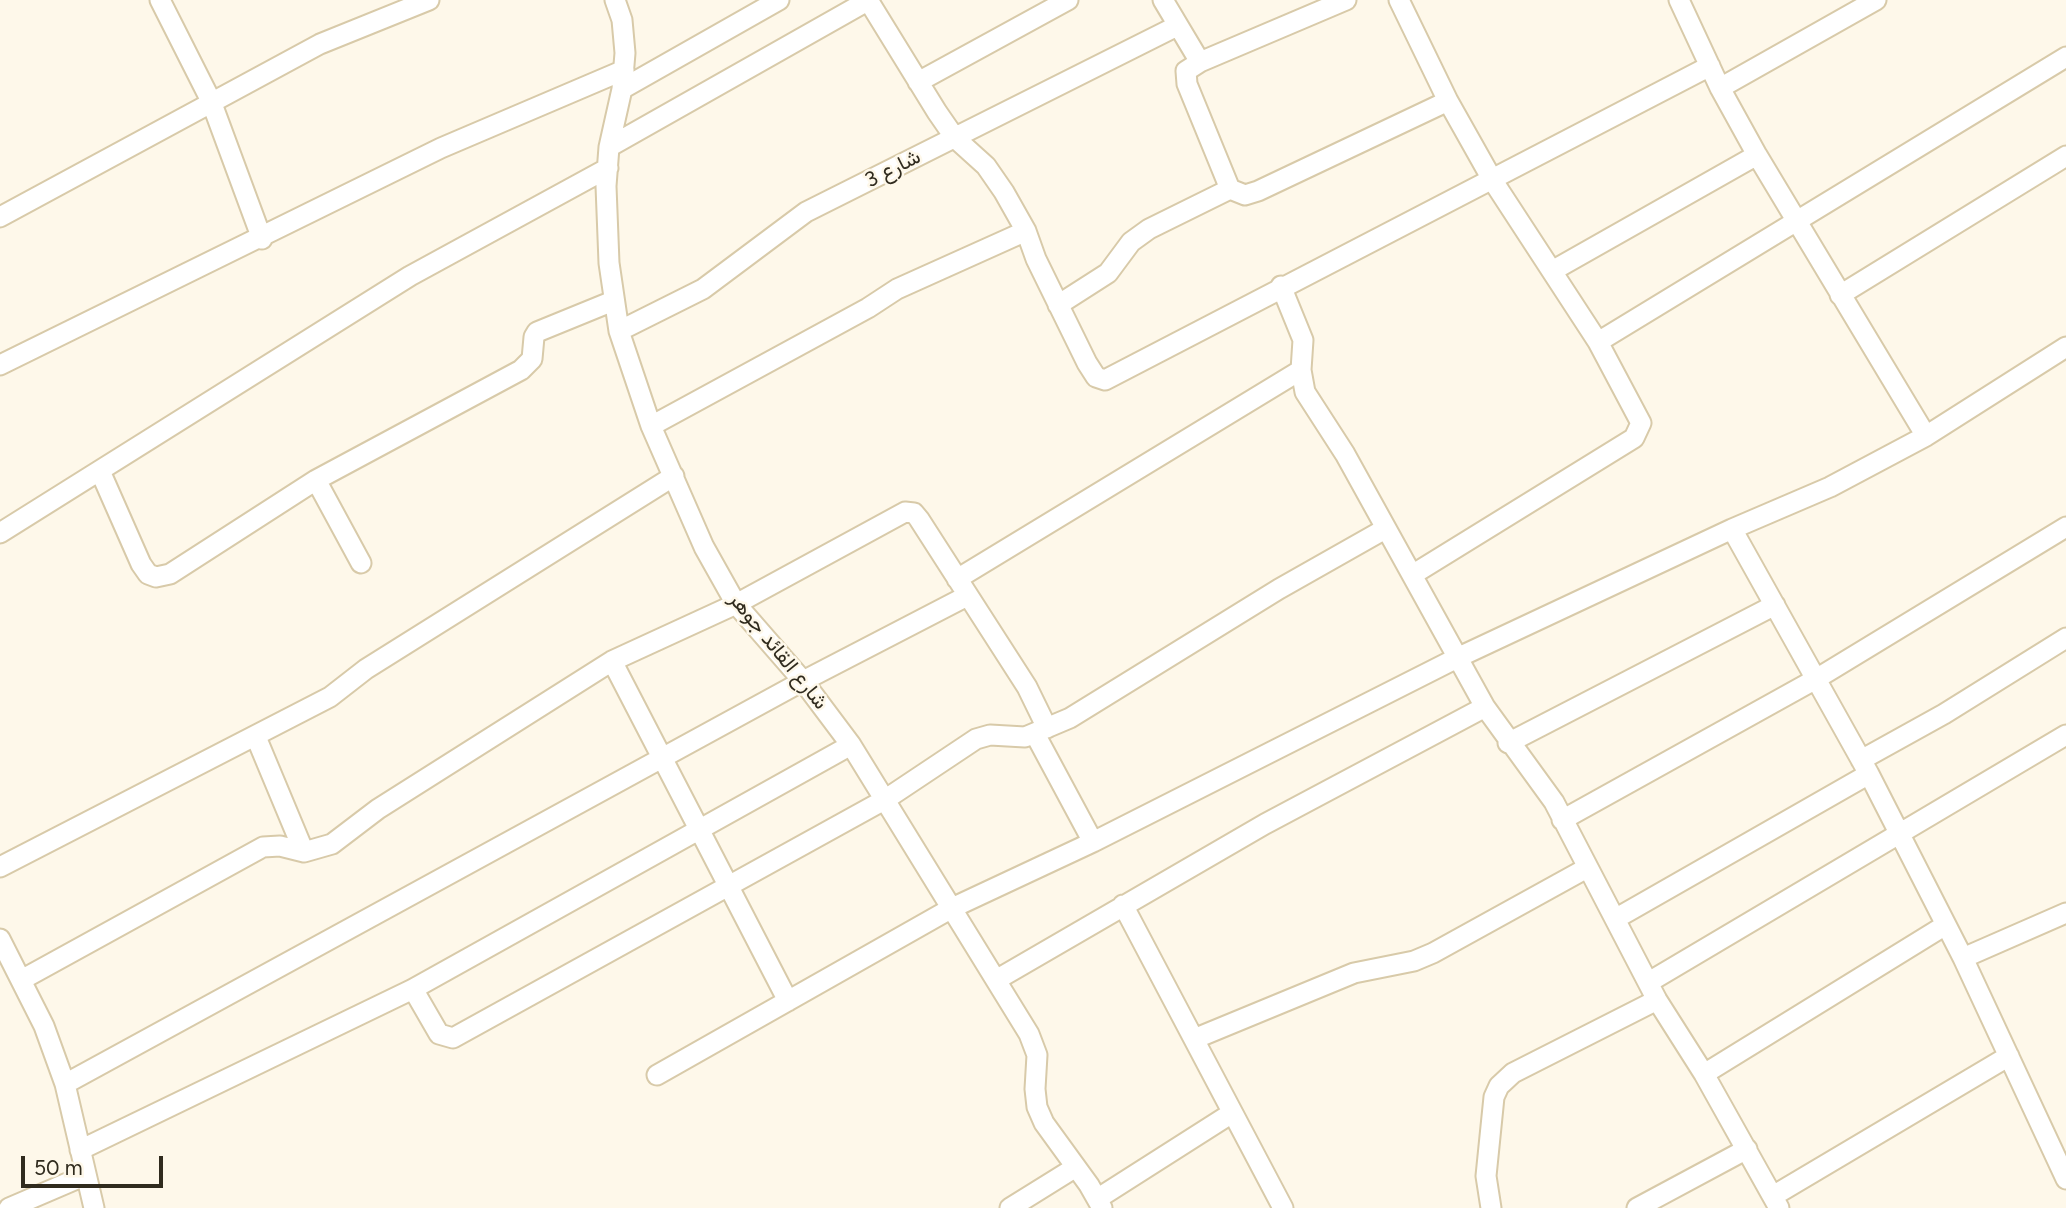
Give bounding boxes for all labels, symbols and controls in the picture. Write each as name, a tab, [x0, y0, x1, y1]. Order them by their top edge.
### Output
street label: شارع 3	[861, 144, 925, 194]
street label: شارع القائد جوهر	[723, 587, 833, 715]
scale bar	[24, 1142, 166, 1186]
text: 50 m	[34, 1155, 83, 1180]

